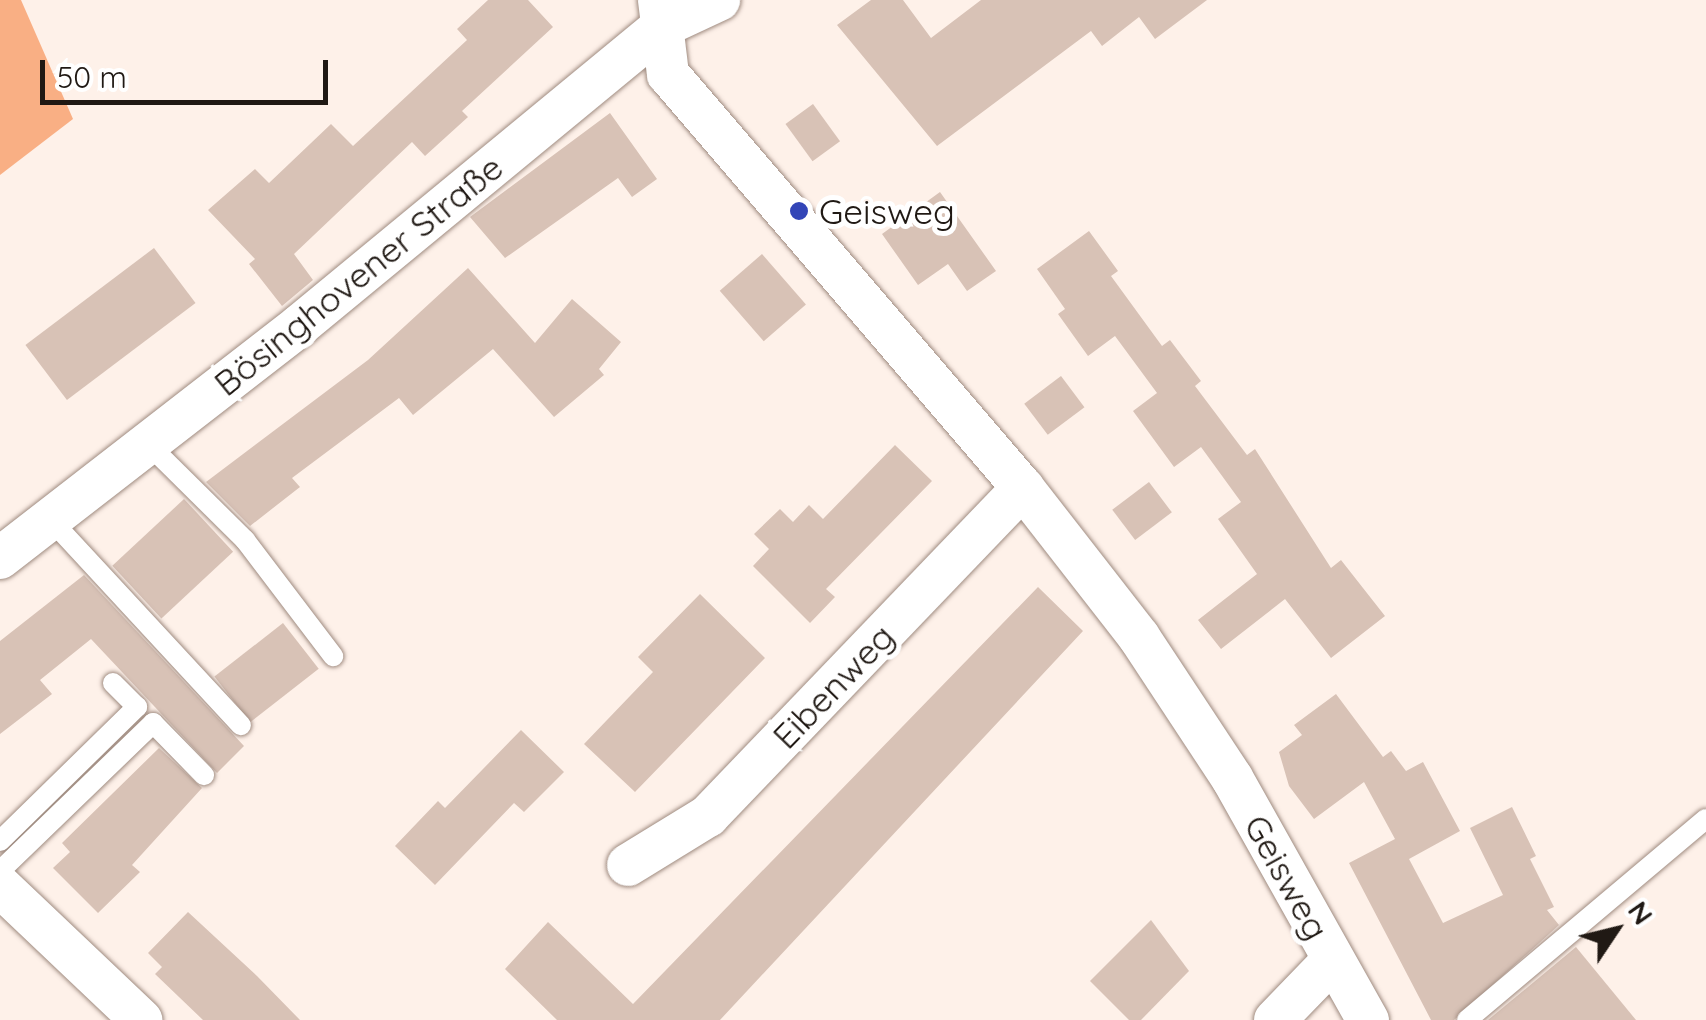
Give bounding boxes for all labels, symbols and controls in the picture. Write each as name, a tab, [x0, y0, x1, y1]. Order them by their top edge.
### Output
scale bar	[45, 40, 332, 102]
text: 50 m	[57, 58, 127, 96]
street label: Bösinghovener Straße	[205, 146, 511, 404]
place label: Geisweg	[819, 190, 955, 232]
marker: Geisweg	[788, 200, 810, 222]
street label: Eibenweg	[764, 615, 902, 757]
street label: Geisweg	[1236, 807, 1338, 947]
north arrow	[1566, 880, 1666, 980]
text: N	[1621, 894, 1661, 931]

